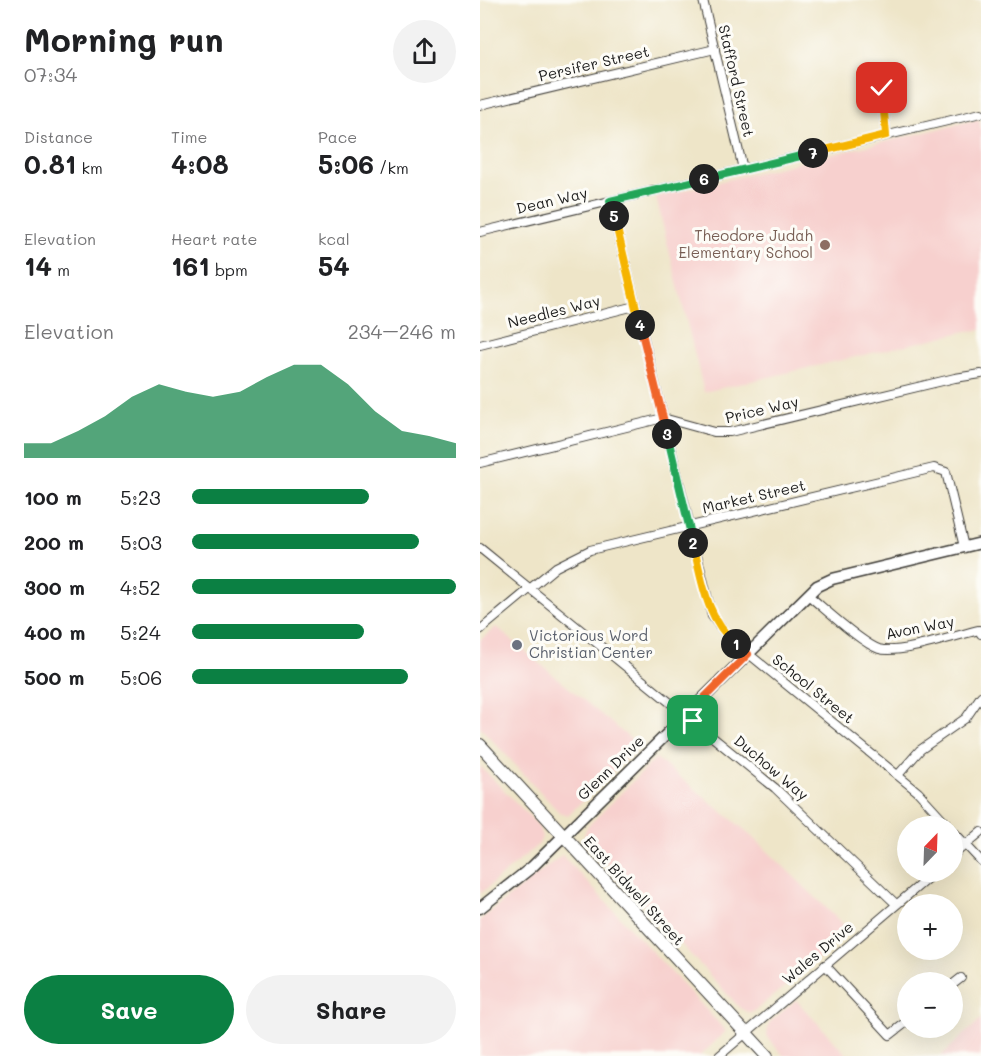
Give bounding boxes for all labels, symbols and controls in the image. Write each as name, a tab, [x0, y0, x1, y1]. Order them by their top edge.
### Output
text: Morning run	[24, 17, 224, 60]
button: share	[393, 20, 456, 83]
street label: Stafford Street	[714, 23, 760, 139]
street label: Persifer Street	[536, 41, 651, 85]
text: 07:34	[24, 61, 77, 87]
pin	[856, 62, 907, 113]
icon: check	[865, 71, 898, 104]
text: Distance	[24, 126, 93, 147]
text: Time	[171, 126, 207, 147]
text: Pace	[318, 126, 357, 147]
pin: 7	[798, 138, 828, 168]
text: 7	[809, 142, 817, 163]
text: 0.81	[24, 147, 76, 181]
text: 4:08	[171, 147, 229, 181]
text: 5:06	[318, 147, 374, 181]
text: km	[76, 157, 103, 178]
text: /km	[374, 157, 409, 178]
pin: 6	[689, 164, 719, 194]
text: 6	[699, 168, 709, 189]
street label: Dean Way	[514, 182, 589, 218]
pin: 5	[599, 201, 629, 231]
text: 5	[609, 205, 619, 226]
place label: Theodore Judah Elementary School	[678, 225, 813, 262]
text: Elevation	[24, 228, 96, 249]
text: Heart rate	[171, 228, 257, 249]
text: kcal	[318, 228, 350, 249]
marker: Theodore Judah Elementary School	[818, 238, 832, 252]
text: 14	[24, 249, 52, 283]
text: 161	[171, 249, 210, 283]
text: 54	[318, 249, 350, 283]
text: m	[52, 259, 70, 280]
text: bpm	[210, 259, 248, 280]
street label: Needles Way	[505, 290, 602, 332]
pin: 4	[625, 310, 655, 340]
text: 4	[635, 314, 645, 335]
text: Elevation	[24, 318, 114, 344]
text: 234–246 m	[348, 318, 456, 344]
street label: Price Way	[723, 391, 800, 427]
pin: 3	[652, 419, 682, 449]
text: 3	[662, 423, 672, 444]
street label: Market Street	[700, 474, 807, 518]
text: 100 m	[24, 484, 82, 510]
text: 5:23	[120, 484, 161, 510]
pin: 2	[678, 528, 708, 558]
text: 200 m	[24, 529, 84, 555]
text: 5:03	[120, 529, 162, 555]
text: 2	[689, 532, 697, 553]
text: 300 m	[24, 574, 85, 600]
text: 4:52	[120, 574, 161, 600]
street label: Avon Way	[884, 611, 956, 643]
text: 400 m	[24, 619, 85, 645]
text: 5:24	[120, 619, 161, 645]
place label: Victorious Word Christian Center	[529, 625, 653, 662]
pin: 1	[721, 629, 751, 659]
text: 1	[732, 633, 740, 654]
marker: Victorious Word Christian Center	[510, 638, 524, 652]
street label: School Street	[769, 649, 859, 727]
text: 500 m	[24, 664, 84, 690]
text: 5:06	[120, 664, 162, 690]
pin	[667, 695, 718, 746]
icon: arrive	[676, 704, 709, 737]
street label: Glenn Drive	[573, 730, 648, 804]
street label: Duchow Way	[730, 730, 813, 804]
north arrow	[897, 816, 963, 882]
map controls	[897, 816, 963, 1038]
street label: East Bidwell Street	[580, 831, 689, 949]
button: +	[897, 894, 963, 960]
street label: Wales Drive	[777, 917, 857, 988]
button: −	[897, 972, 963, 1038]
button: Save	[24, 975, 234, 1044]
button: Share	[246, 975, 456, 1044]

